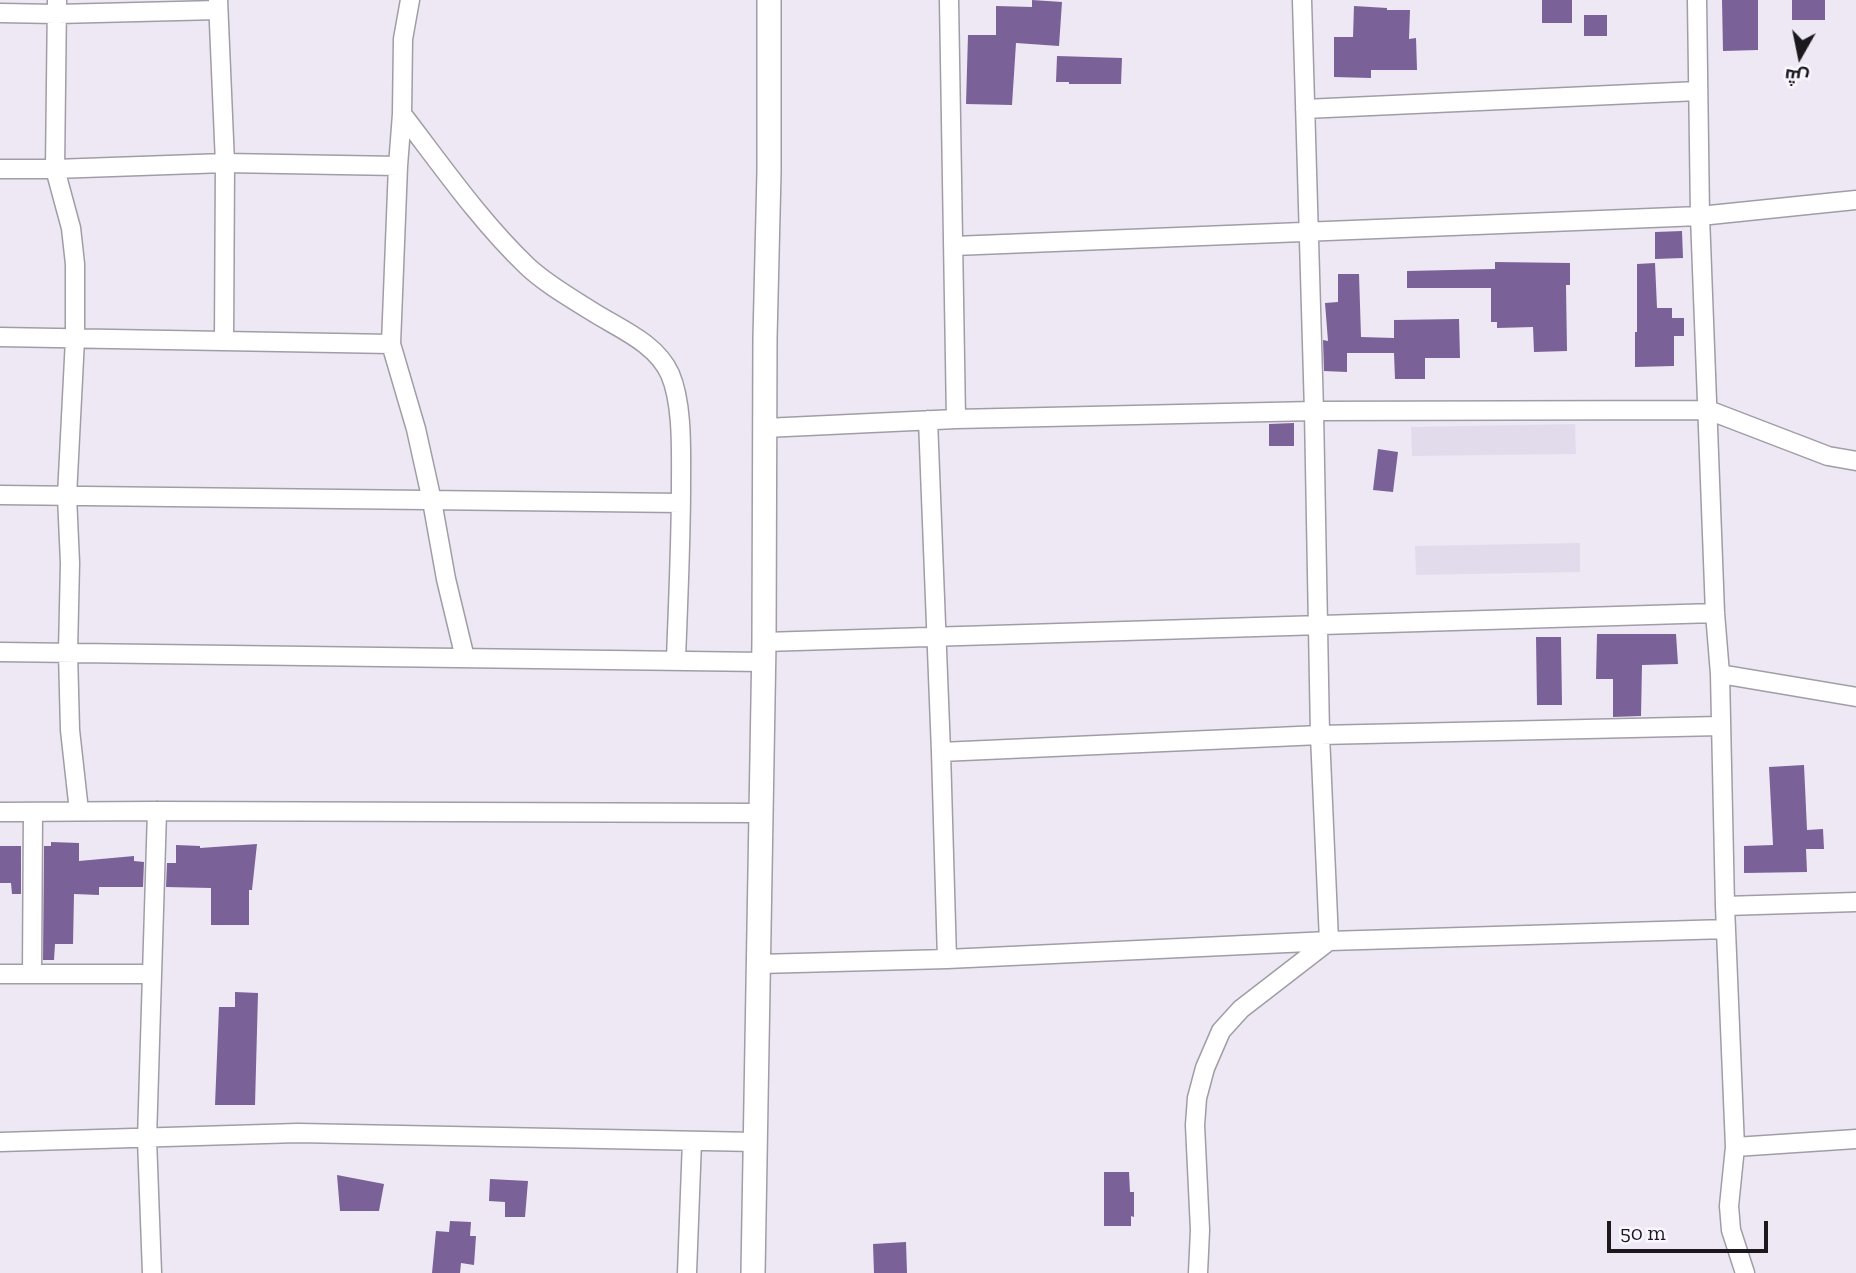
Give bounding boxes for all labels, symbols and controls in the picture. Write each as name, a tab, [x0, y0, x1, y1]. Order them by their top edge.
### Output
north arrow	[1765, 21, 1835, 91]
text: ش	[1783, 64, 1810, 91]
scale bar	[1611, 1206, 1772, 1250]
text: 50 m	[1620, 1220, 1666, 1245]

